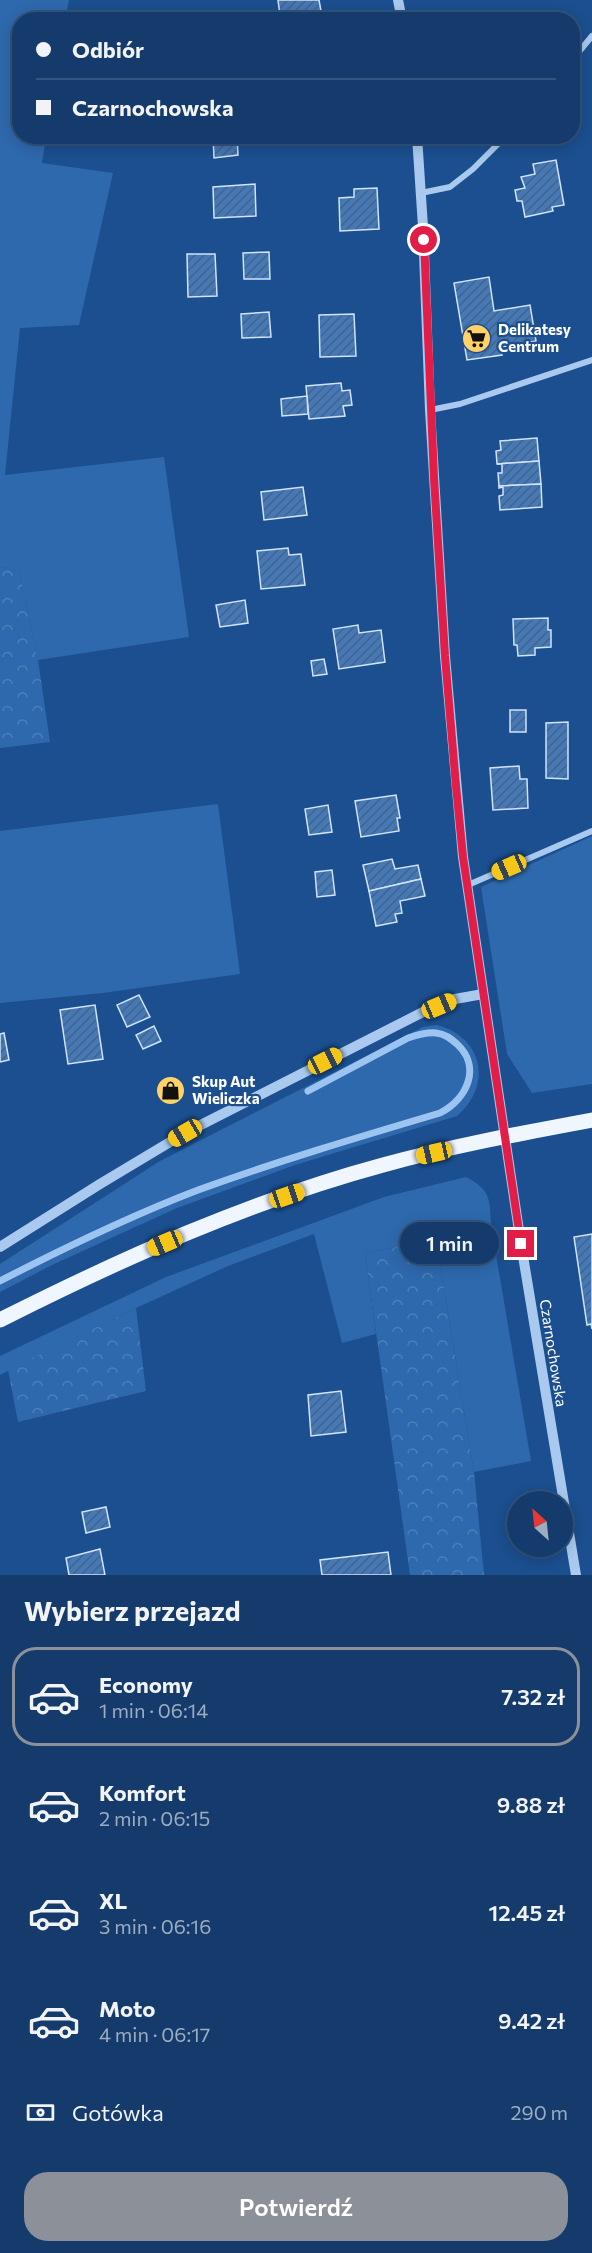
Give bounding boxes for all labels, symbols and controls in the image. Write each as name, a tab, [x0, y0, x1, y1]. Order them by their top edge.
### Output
text: Odbiór	[72, 36, 144, 63]
text: Czarnochowska	[72, 94, 234, 121]
route start	[410, 226, 437, 253]
place label: Delikatesy Centrum	[498, 320, 572, 355]
supermarket icon: Delikatesy Centrum	[461, 323, 493, 355]
car	[489, 851, 529, 883]
car	[419, 991, 459, 1021]
car	[305, 1045, 345, 1077]
place label: Skup Aut Wieliczka	[192, 1072, 260, 1107]
shop icon: Skup Aut Wieliczka	[155, 1075, 187, 1107]
car	[165, 1116, 205, 1150]
car	[414, 1140, 454, 1166]
car	[267, 1182, 307, 1210]
callout: 1 min	[401, 1223, 500, 1265]
car	[145, 1228, 185, 1258]
route end	[507, 1230, 534, 1257]
text: 1 min	[426, 1231, 473, 1255]
street label: Czarnochowska	[537, 1298, 571, 1408]
north arrow	[507, 1491, 573, 1557]
map controls	[507, 1491, 573, 1557]
text: Wybierz przejazd	[24, 1594, 241, 1627]
icon: car	[27, 1670, 81, 1724]
text: Economy	[99, 1671, 193, 1698]
text: 7.32 zł	[501, 1683, 565, 1710]
text: 1 min · 06:14	[99, 1698, 208, 1722]
icon: car	[27, 1778, 81, 1832]
text: Komfort	[99, 1779, 186, 1806]
text: 9.88 zł	[497, 1791, 565, 1818]
text: 2 min · 06:15	[99, 1806, 210, 1830]
icon: car	[27, 1886, 81, 1940]
text: XL	[99, 1887, 127, 1914]
text: 12.45 zł	[488, 1899, 565, 1926]
text: 3 min · 06:16	[99, 1914, 211, 1938]
icon: car	[27, 1994, 81, 2048]
text: Moto	[99, 1995, 155, 2022]
text: 9.42 zł	[498, 2007, 565, 2034]
text: 4 min · 06:17	[99, 2022, 210, 2046]
icon: cash	[24, 2096, 57, 2129]
text: Gotówka	[72, 2099, 164, 2126]
text: 290 m	[510, 2100, 568, 2124]
button: Potwierdź	[24, 2172, 568, 2241]

